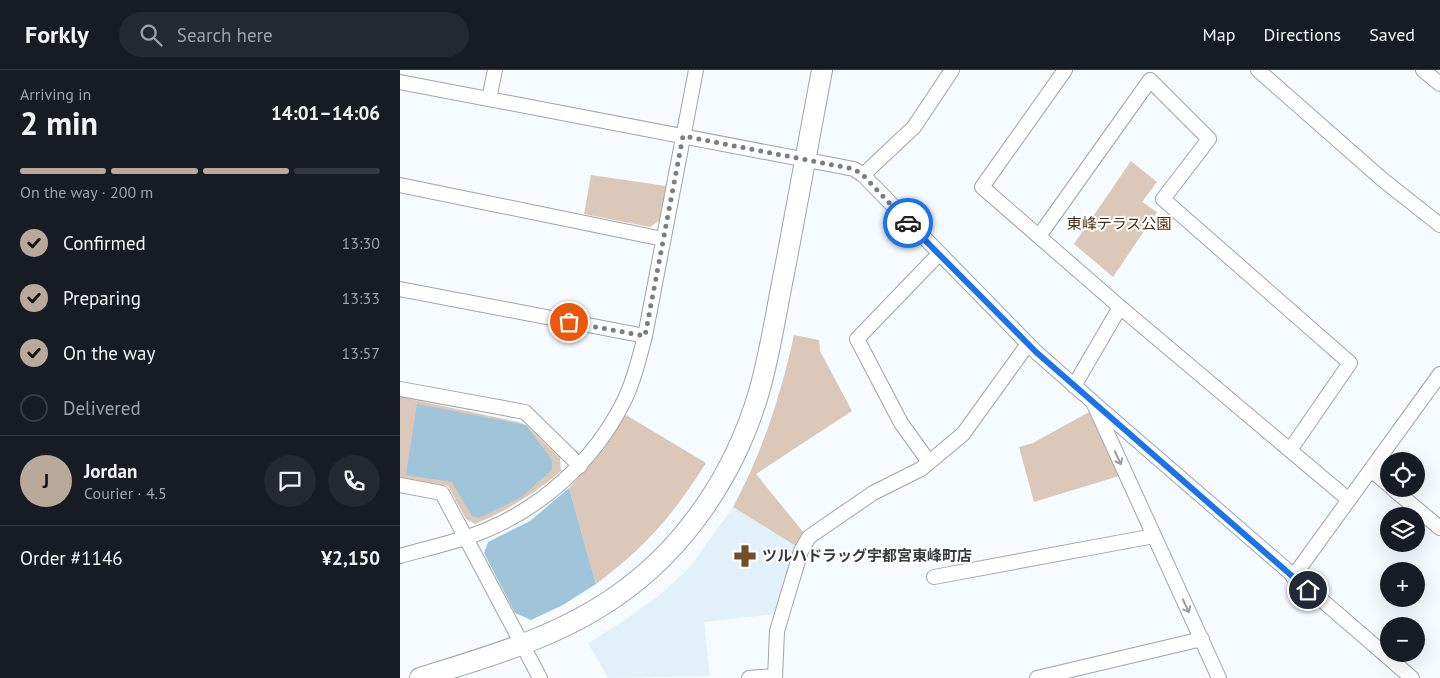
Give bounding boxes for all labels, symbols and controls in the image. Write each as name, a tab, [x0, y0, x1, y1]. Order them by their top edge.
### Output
search box	[119, 12, 469, 57]
text: Forkly	[25, 19, 89, 50]
icon: search	[137, 21, 165, 49]
text: Search here	[177, 23, 273, 47]
text: Map	[1203, 23, 1235, 46]
text: Directions	[1263, 23, 1341, 46]
text: Saved	[1369, 23, 1415, 46]
text: Arriving in	[20, 84, 91, 104]
text: 14:01–14:06	[271, 101, 380, 125]
text: 2 min	[20, 102, 98, 144]
text: On the way · 200 m	[20, 182, 153, 202]
courier	[883, 198, 933, 248]
icon: car	[894, 209, 922, 237]
park label: 東峰テラス公園	[1067, 214, 1171, 233]
icon: check	[20, 229, 48, 257]
text: Confirmed	[63, 231, 146, 255]
text: 13:30	[342, 233, 380, 253]
icon: check	[20, 284, 48, 312]
text: Preparing	[63, 286, 141, 310]
text: 13:33	[342, 288, 380, 308]
pin	[548, 301, 590, 343]
icon: bag	[555, 308, 583, 336]
icon: check	[20, 339, 48, 367]
text: On the way	[63, 341, 155, 365]
text: 13:57	[342, 343, 380, 363]
text: Delivered	[63, 396, 141, 420]
one-way arrow	[1113, 450, 1123, 465]
map controls	[1380, 452, 1425, 662]
button: locate	[1380, 452, 1425, 497]
button: chat	[264, 455, 316, 507]
button: phone	[328, 455, 380, 507]
text: Jordan	[84, 459, 137, 483]
text: J	[43, 469, 49, 493]
text: Courier · 4.5	[84, 483, 167, 503]
button: layers	[1380, 507, 1425, 552]
pharmacy icon: ツルハドラッグ宇都宮東峰町店	[732, 543, 758, 569]
text: Order #1146	[20, 546, 123, 570]
text: ¥2,150	[321, 546, 380, 570]
place label: ツルハドラッグ宇都宮東峰町店	[762, 546, 972, 565]
button: +	[1380, 562, 1425, 607]
pin	[1287, 569, 1329, 611]
icon: home	[1294, 576, 1322, 604]
one-way arrow	[1181, 598, 1191, 613]
button: −	[1380, 617, 1425, 662]

